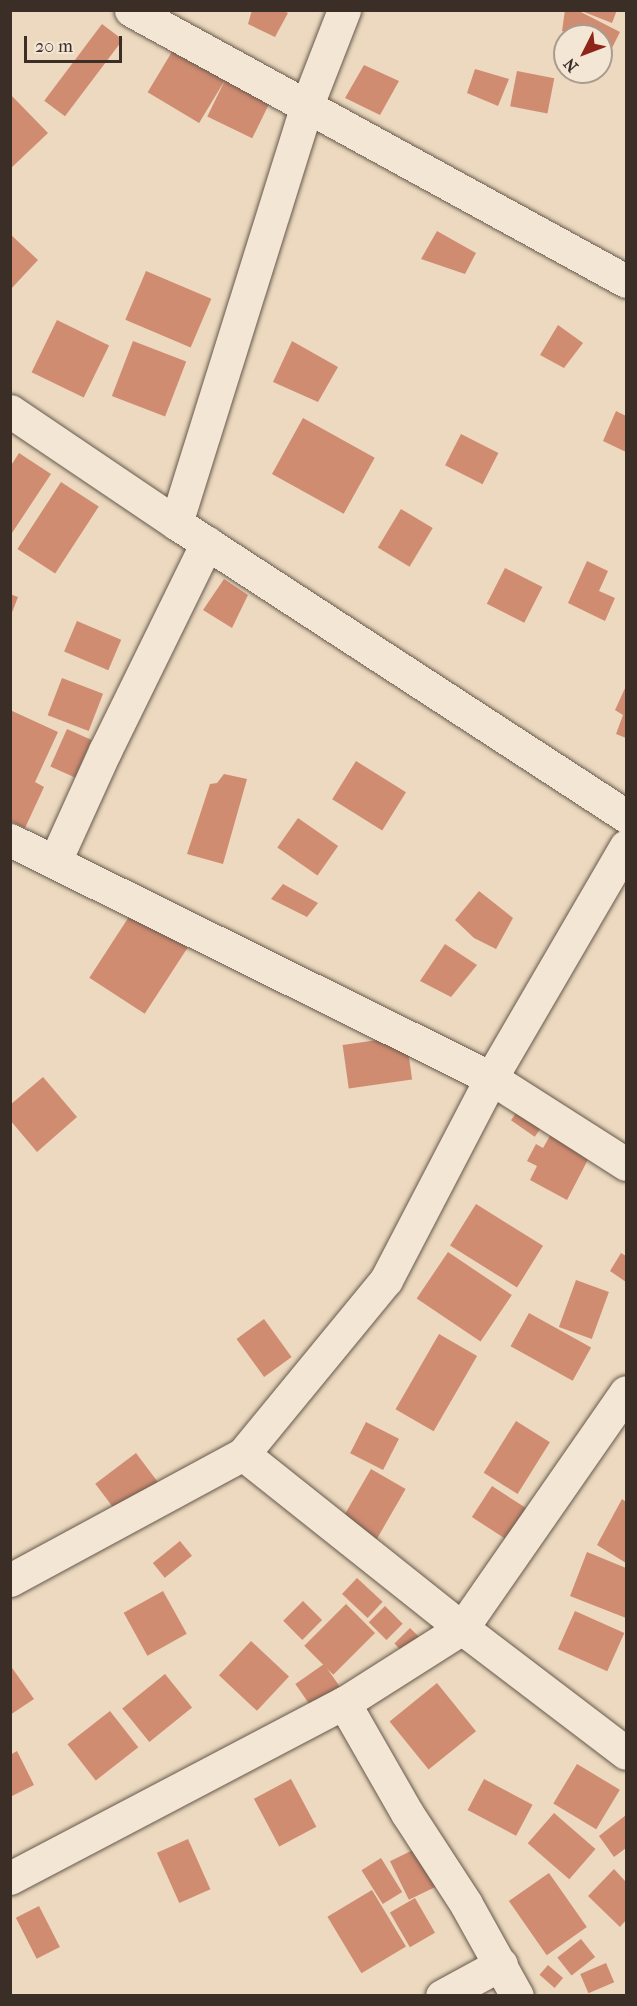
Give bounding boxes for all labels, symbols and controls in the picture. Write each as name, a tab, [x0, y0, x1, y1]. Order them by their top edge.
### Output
scale bar	[27, 24, 124, 62]
north arrow	[553, 24, 613, 84]
text: 20 m	[35, 36, 73, 57]
text: N	[560, 54, 582, 76]

